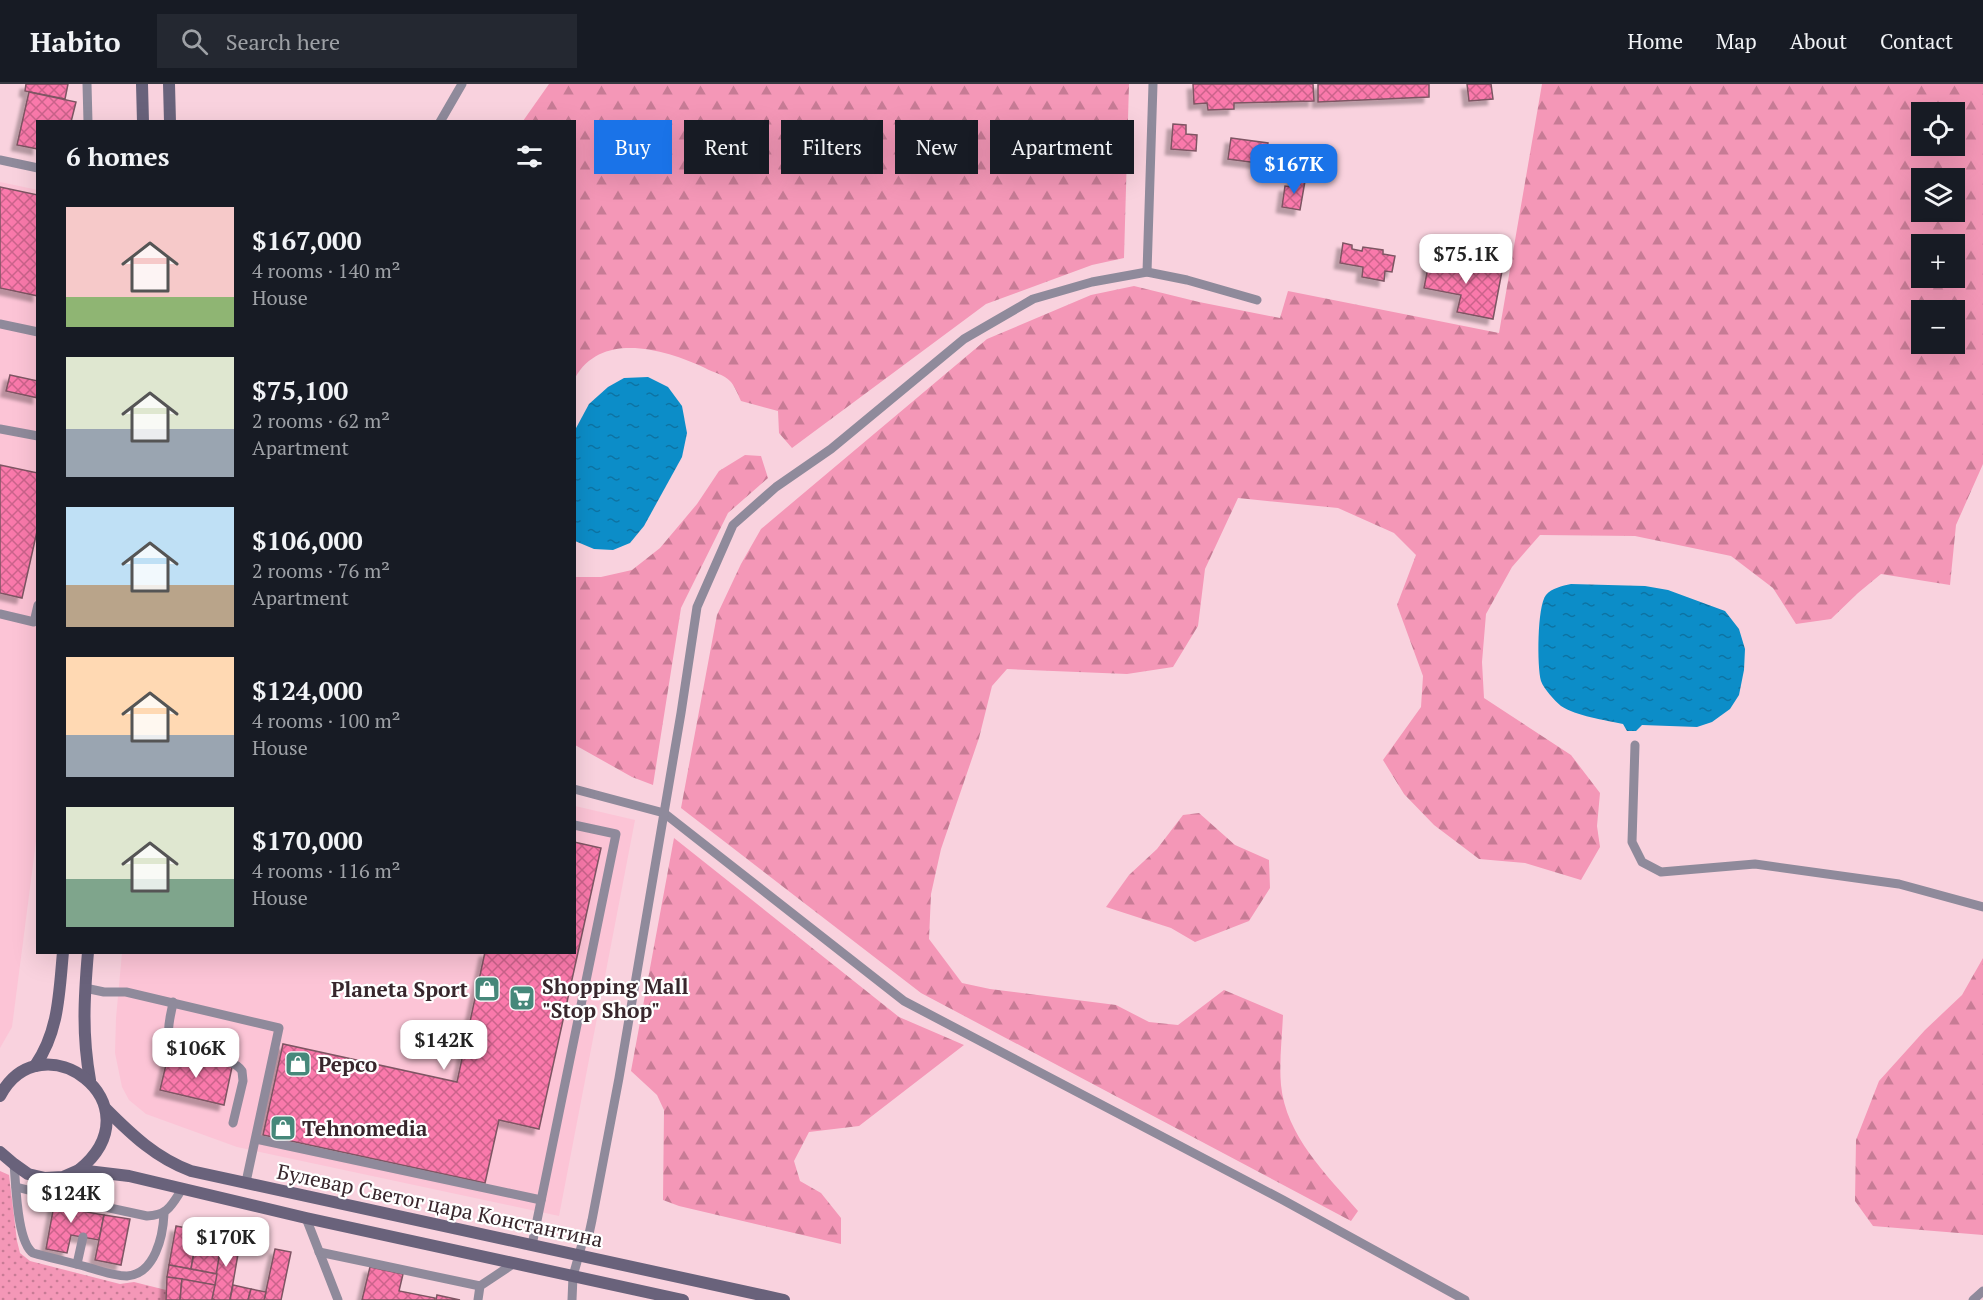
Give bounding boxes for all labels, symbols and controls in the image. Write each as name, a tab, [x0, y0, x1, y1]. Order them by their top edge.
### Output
search box	[157, 14, 577, 68]
text: Habito	[30, 23, 121, 60]
icon: search	[178, 25, 211, 58]
text: Search here	[226, 27, 340, 56]
text: Home	[1627, 27, 1683, 55]
text: Map	[1716, 27, 1757, 55]
text: About	[1790, 27, 1847, 55]
text: Contact	[1880, 27, 1953, 55]
map controls	[1911, 102, 1965, 354]
button: locate	[1911, 102, 1965, 156]
chip: Buy	[594, 120, 672, 174]
chip: Rent	[684, 120, 769, 174]
chip: Filters	[781, 120, 883, 174]
chip: New	[895, 120, 978, 174]
chip: Apartment	[990, 120, 1134, 174]
text: 6 homes	[66, 139, 170, 173]
icon: filters	[513, 140, 546, 173]
pin: $167K	[1252, 144, 1336, 195]
text: $167K	[1264, 150, 1324, 177]
button: layers	[1911, 168, 1965, 222]
text: $167,000	[252, 223, 361, 257]
icon: home	[114, 231, 186, 303]
pin: $75.1K	[1417, 234, 1515, 285]
button: +	[1911, 234, 1965, 288]
text: $75.1K	[1433, 240, 1499, 267]
text: 4 rooms · 140 m²	[252, 257, 400, 284]
text: House	[252, 284, 308, 311]
button: −	[1911, 300, 1965, 354]
text: $75,100	[252, 373, 348, 407]
icon: home	[114, 381, 186, 453]
text: 2 rooms · 62 m²	[252, 407, 390, 434]
text: Apartment	[252, 434, 349, 461]
text: $106,000	[252, 523, 363, 557]
icon: home	[114, 531, 186, 603]
text: 2 rooms · 76 m²	[252, 557, 390, 584]
text: Apartment	[252, 584, 349, 611]
text: $124,000	[252, 673, 363, 707]
icon: home	[114, 681, 186, 753]
text: 4 rooms · 100 m²	[252, 707, 400, 734]
text: House	[252, 734, 308, 761]
text: $170,000	[252, 823, 363, 857]
icon: home	[114, 831, 186, 903]
text: 4 rooms · 116 m²	[252, 857, 400, 884]
text: House	[252, 884, 308, 911]
place label: Shopping Mall "Stop Shop"	[542, 972, 688, 1024]
shop icon: Planeta Sport	[472, 974, 502, 1004]
place label: Planeta Sport	[331, 975, 469, 1003]
supermarket icon: Shopping Mall "Stop Shop"	[507, 983, 537, 1013]
pin: $142K	[402, 1020, 486, 1071]
text: $142K	[414, 1026, 474, 1053]
pin: $106K	[154, 1028, 238, 1079]
text: $106K	[166, 1034, 226, 1061]
shop icon: Pepco	[283, 1049, 313, 1079]
place label: Pepco	[318, 1050, 377, 1078]
shop icon: Tehnomedia	[268, 1113, 298, 1143]
place label: Tehnomedia	[302, 1114, 428, 1142]
street label: Булевар Светог цара Константина	[274, 1157, 606, 1253]
pin: $124K	[29, 1173, 113, 1224]
text: $124K	[41, 1179, 101, 1206]
pin: $170K	[184, 1217, 268, 1268]
text: $170K	[196, 1223, 256, 1250]

